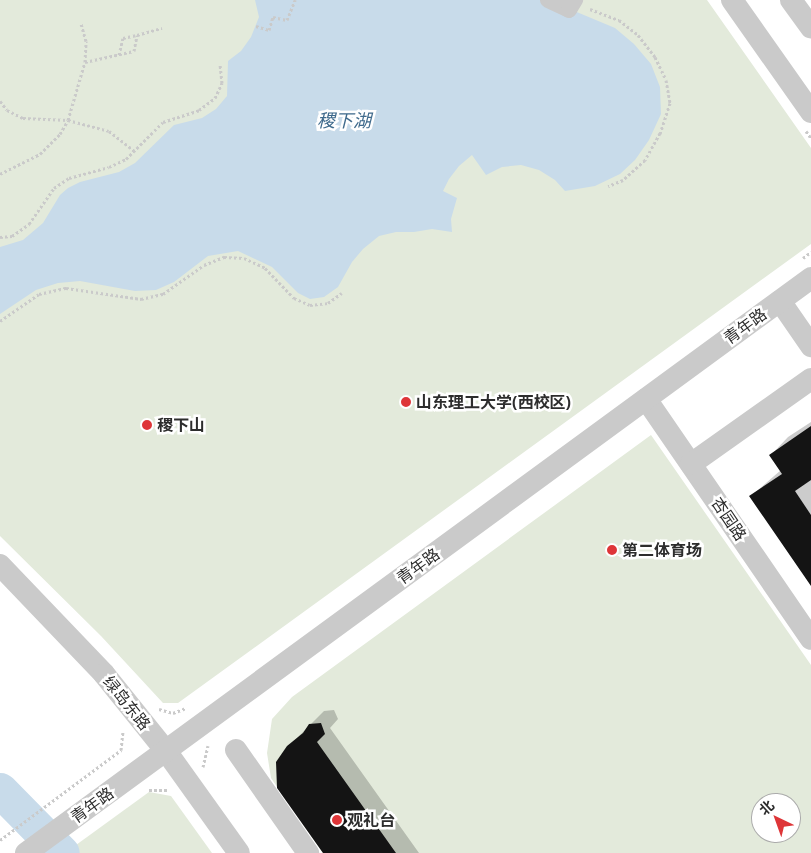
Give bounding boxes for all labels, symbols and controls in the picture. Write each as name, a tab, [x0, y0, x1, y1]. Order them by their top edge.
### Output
water label: 稷下湖	[317, 109, 371, 131]
street label: 青年路	[720, 304, 770, 348]
place label: 山东理工大学(西校区)	[416, 392, 571, 412]
marker: 山东理工大学(西校区)	[400, 396, 412, 408]
place label: 稷下山	[157, 415, 205, 435]
marker: 稷下山	[141, 419, 153, 431]
street label: 杏园路	[708, 494, 750, 544]
place label: 第二体育场	[622, 540, 702, 560]
street label: 青年路	[393, 544, 443, 588]
marker: 第二体育场	[606, 544, 618, 556]
street label: 绿岛东路	[99, 672, 155, 734]
street label: 青年路	[67, 783, 117, 827]
north arrow	[751, 793, 801, 843]
text: 北	[755, 795, 778, 819]
place label: 观礼台	[347, 810, 395, 830]
marker: 观礼台	[331, 814, 343, 826]

